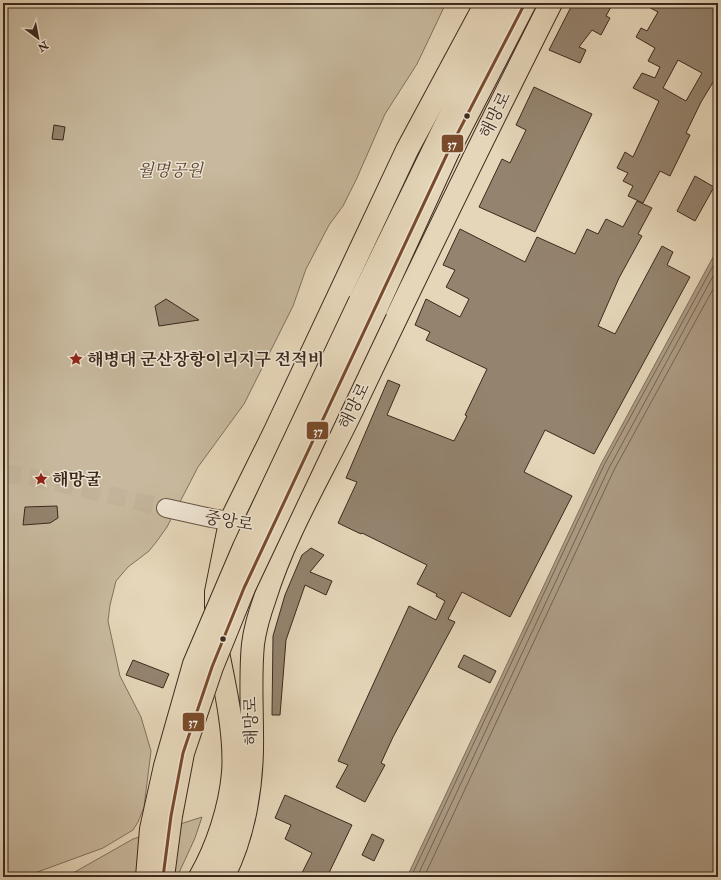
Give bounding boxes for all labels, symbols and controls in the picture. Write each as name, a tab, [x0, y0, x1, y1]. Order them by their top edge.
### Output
north arrow	[18, 18, 58, 58]
text: N	[34, 37, 52, 55]
street label: 해망로	[475, 88, 515, 142]
unlabelled marker	[462, 111, 472, 121]
line badge: 37	[441, 134, 464, 153]
text: 37	[447, 138, 458, 151]
park label: 월명공원	[137, 160, 204, 181]
place label: 해병대 군산장항이리지구 전적비	[87, 349, 324, 370]
place icon: 해병대 군산장항이리지구 전적비	[68, 351, 84, 367]
street label: 해망로	[334, 379, 374, 433]
line badge: 37	[306, 421, 329, 440]
text: 37	[313, 425, 324, 438]
place label: 해망굴	[52, 469, 102, 490]
place icon: 해망굴	[33, 471, 49, 487]
street label: 중앙로	[203, 506, 256, 536]
unlabelled marker	[218, 634, 228, 644]
street label: 해망로	[240, 696, 262, 746]
line badge: 37	[182, 712, 205, 732]
text: 37	[188, 716, 199, 729]

